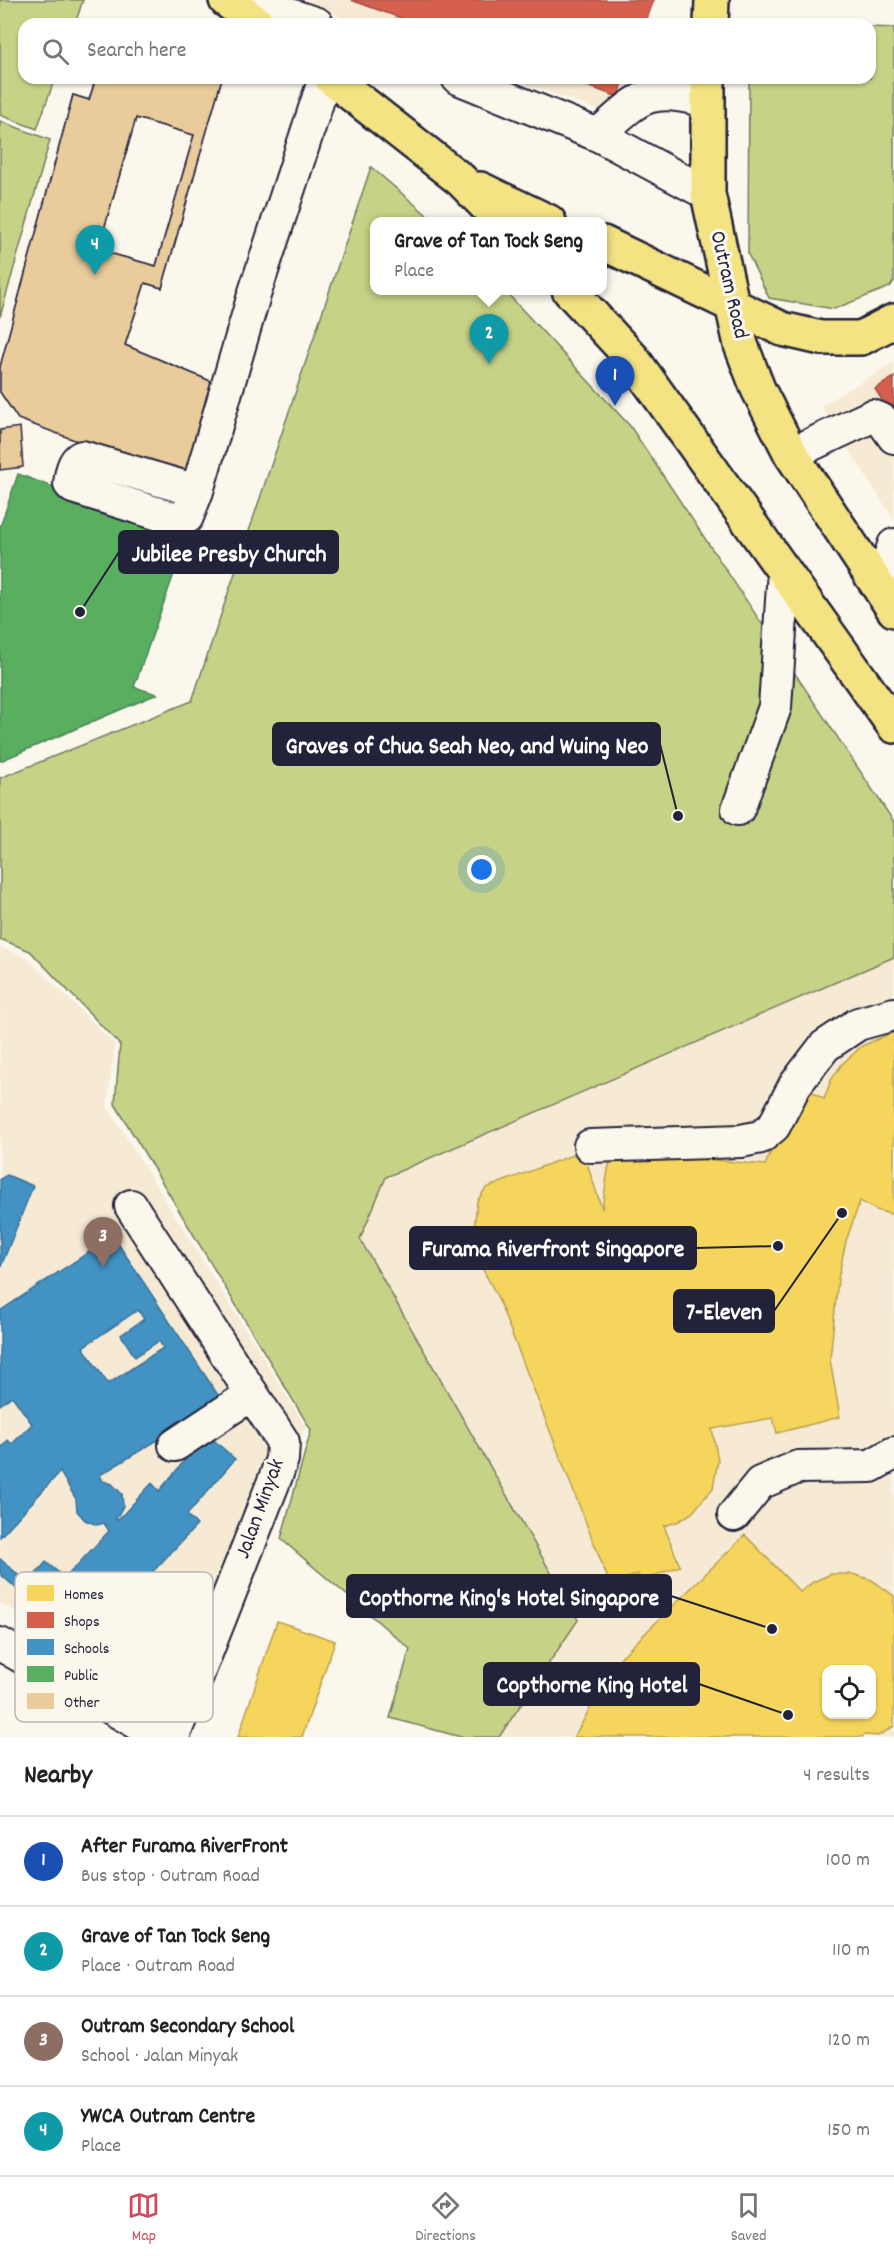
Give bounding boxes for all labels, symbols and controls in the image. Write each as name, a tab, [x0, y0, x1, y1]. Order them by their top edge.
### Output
search box	[18, 18, 876, 84]
icon: search	[39, 35, 72, 68]
text: Search here	[87, 36, 186, 67]
popup	[370, 217, 607, 295]
pin: 4	[76, 226, 115, 275]
text: Grave of Tan Tock Seng	[394, 227, 583, 258]
street label: Outram Road	[701, 228, 755, 342]
text: Place	[394, 258, 434, 286]
pin: 2	[470, 314, 508, 364]
pin: 1	[596, 356, 634, 406]
callout: Jubilee Presby Church	[119, 531, 338, 573]
text: Jubilee Presby Church	[132, 539, 327, 573]
callout: Graves of Chua Seah Neo, and Wuing Neo	[273, 723, 660, 765]
text: Graves of Chua Seah Neo, and Wuing Neo	[286, 731, 649, 765]
your location	[467, 855, 496, 884]
pin: 3	[84, 1218, 122, 1267]
callout: Furama Riverfront Singapore	[410, 1227, 696, 1269]
text: Furama Riverfront Singapore	[422, 1234, 685, 1268]
callout: 7-Eleven	[674, 1290, 774, 1332]
text: 7-Eleven	[686, 1297, 762, 1331]
street label: Jalan Minyak	[229, 1455, 293, 1563]
legend	[15, 1572, 213, 1722]
callout: Copthorne King's Hotel Singapore	[347, 1575, 671, 1617]
text: Copthorne King's Hotel Singapore	[359, 1583, 660, 1617]
text: Homes	[64, 1584, 104, 1607]
text: Shops	[64, 1611, 100, 1634]
text: Schools	[64, 1638, 110, 1661]
callout: Copthorne King Hotel	[484, 1663, 699, 1705]
text: Public	[64, 1665, 98, 1688]
map controls	[822, 1665, 876, 1719]
button: locate	[822, 1665, 876, 1719]
text: Copthorne King Hotel	[497, 1670, 688, 1704]
text: Other	[64, 1692, 99, 1715]
text: Nearby	[24, 1758, 92, 1795]
text: 4 results	[803, 1762, 870, 1790]
text: After Furama RiverFront	[81, 1832, 288, 1863]
text: 1	[41, 1847, 46, 1875]
text: 100 m	[826, 1847, 870, 1875]
text: Bus stop · Outram Road	[81, 1863, 260, 1891]
text: Grave of Tan Tock Seng	[81, 1922, 270, 1953]
text: 2	[39, 1937, 48, 1965]
text: 110 m	[832, 1937, 870, 1965]
text: Place · Outram Road	[81, 1953, 235, 1981]
text: Outram Secondary School	[81, 2012, 294, 2043]
text: 3	[39, 2027, 48, 2055]
text: 120 m	[828, 2027, 870, 2055]
text: School · Jalan Minyak	[81, 2043, 238, 2071]
text: YWCA Outram Centre	[81, 2102, 255, 2133]
text: 4	[39, 2117, 48, 2145]
text: 150 m	[827, 2117, 870, 2145]
text: Place	[81, 2133, 121, 2161]
tab: Map	[127, 2189, 160, 2248]
tab: Directions	[415, 2189, 476, 2248]
tab: Saved	[731, 2189, 767, 2248]

